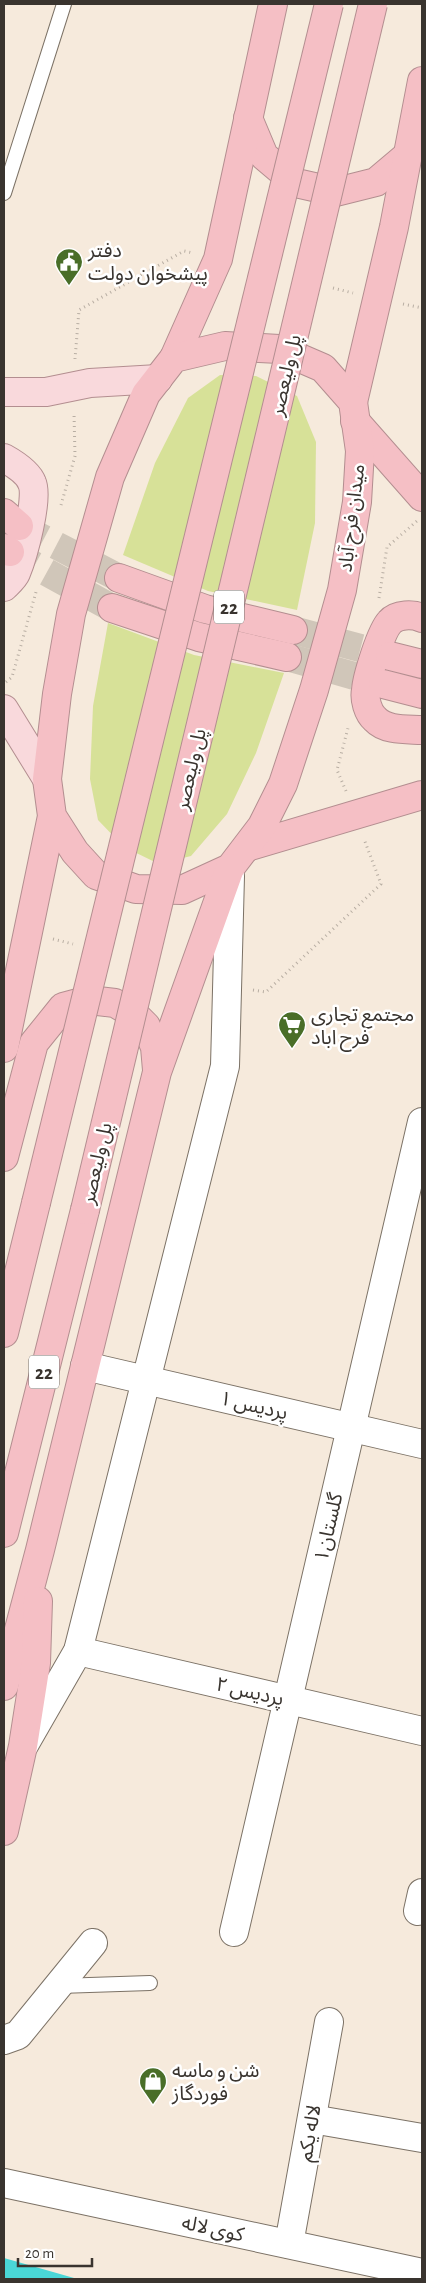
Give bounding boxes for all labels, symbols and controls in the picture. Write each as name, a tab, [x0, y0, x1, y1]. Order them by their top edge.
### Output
place label: دفتر پیشخوان دولت	[87, 241, 208, 286]
public building icon: دفتر پیشخوان دولت	[54, 247, 84, 286]
street label: پل ولیعصر	[267, 333, 307, 419]
street label: میدان فرح آباد	[335, 463, 373, 574]
road number: 22	[214, 590, 244, 624]
street label: پل ولیعصر	[172, 727, 212, 813]
place label: مجتمع تجاری فرح اباد	[311, 1005, 414, 1052]
supermarket icon: مجتمع تجاری فرح اباد	[277, 1010, 307, 1049]
street label: پل ولیعصر	[78, 1121, 118, 1207]
road number: 22	[29, 1355, 59, 1388]
street label: پردیس ۱	[217, 1388, 290, 1426]
street label: گلستان۱	[310, 1490, 348, 1564]
street label: پردیس ۲	[213, 1674, 286, 1712]
place label: شن و ماسه فوردگاز	[171, 2061, 260, 2105]
shop icon: شن و ماسه فوردگاز	[138, 2066, 168, 2105]
street label: لاله یکم	[295, 2103, 329, 2164]
street label: کوی لاله	[180, 2213, 246, 2246]
scale bar	[18, 2236, 91, 2268]
text: 20 m	[25, 2246, 54, 2261]

